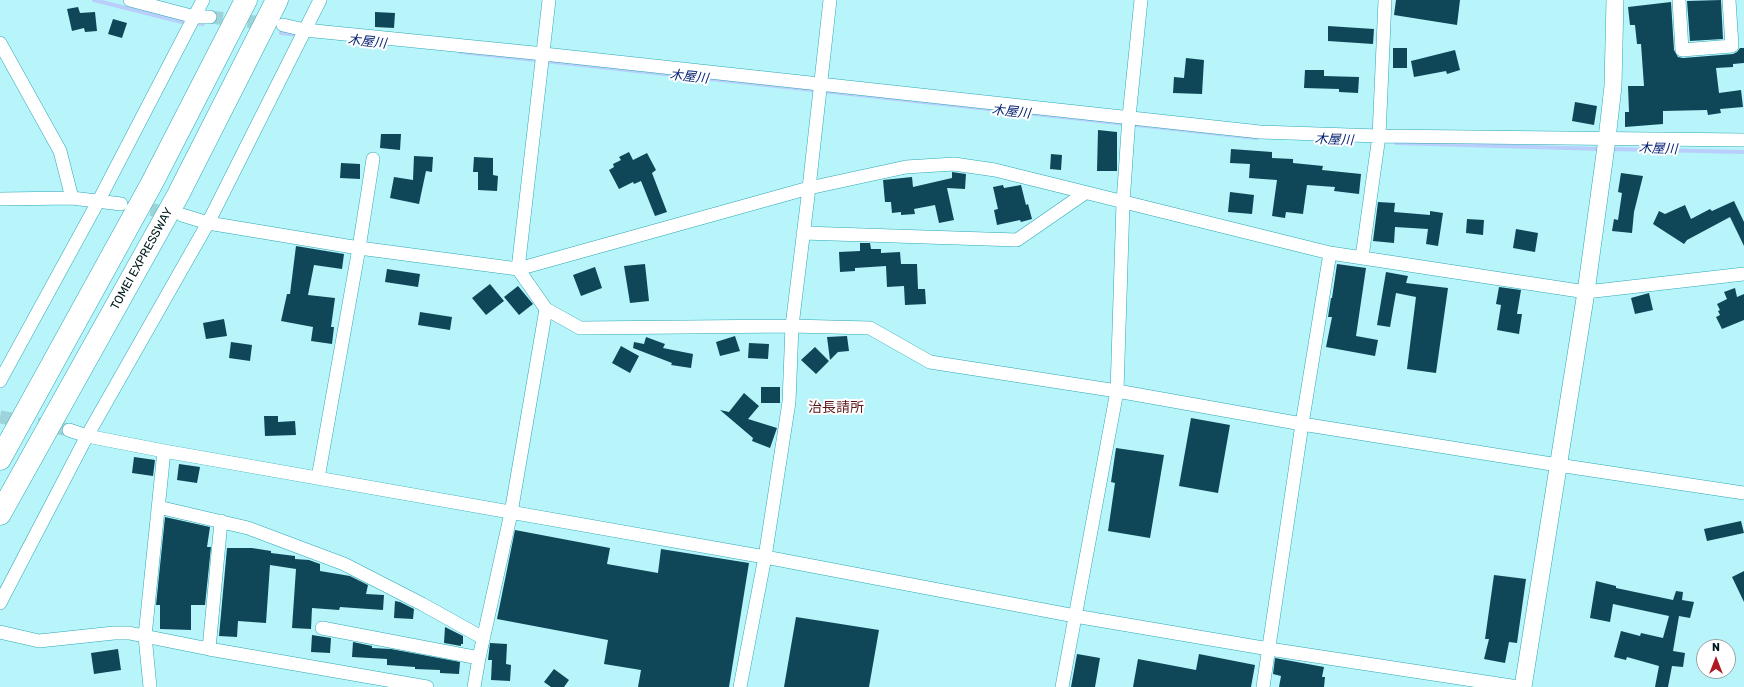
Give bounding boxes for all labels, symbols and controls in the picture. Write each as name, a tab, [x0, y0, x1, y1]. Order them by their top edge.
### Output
water label: 木屋川	[347, 32, 387, 52]
water label: 木屋川	[669, 67, 709, 87]
water label: 木屋川	[991, 102, 1031, 122]
water label: 木屋川	[1314, 132, 1354, 148]
water label: 木屋川	[1638, 141, 1678, 157]
street label: TOMEI EXPRESSWAY	[108, 205, 176, 313]
district label: 治長請所	[808, 400, 864, 416]
north arrow	[1696, 639, 1736, 679]
text: N	[1712, 641, 1720, 654]

